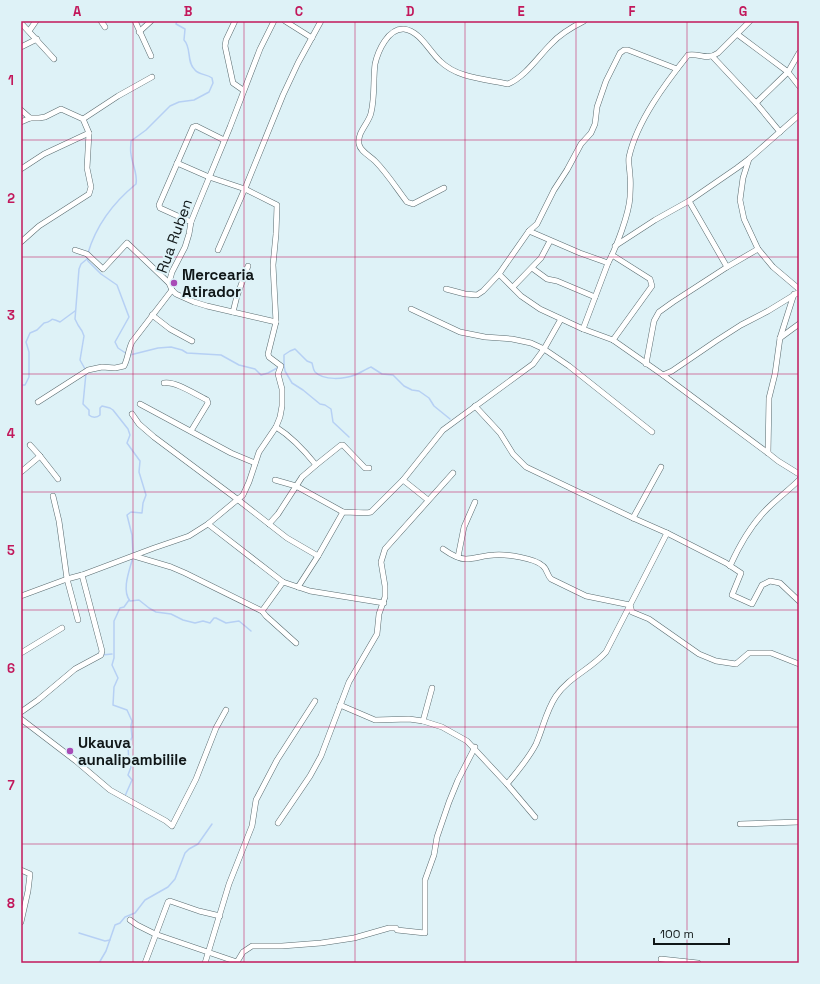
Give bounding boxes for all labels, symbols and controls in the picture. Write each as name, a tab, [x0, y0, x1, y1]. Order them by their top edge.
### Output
text: A	[73, 3, 82, 20]
text: B	[184, 3, 193, 20]
text: C	[295, 3, 303, 20]
text: D	[406, 3, 415, 20]
text: E	[517, 3, 525, 20]
text: F	[629, 3, 636, 20]
text: G	[739, 3, 747, 20]
text: 1	[8, 72, 14, 89]
text: 2	[7, 190, 15, 207]
street label: Rua Ruben	[152, 196, 196, 276]
place label: Mercearia Atirador	[182, 265, 255, 301]
marker: Mercearia Atirador	[169, 278, 179, 288]
text: 3	[7, 307, 15, 324]
text: 4	[7, 425, 15, 442]
text: 5	[7, 542, 15, 559]
text: 6	[7, 660, 15, 677]
place label: Ukauva aunalipambilile	[78, 733, 187, 769]
marker: Ukauva aunalipambilile	[65, 746, 75, 756]
text: 7	[7, 777, 15, 794]
text: 8	[7, 895, 15, 912]
scale bar	[654, 920, 729, 946]
text: 100 m	[660, 926, 694, 942]

